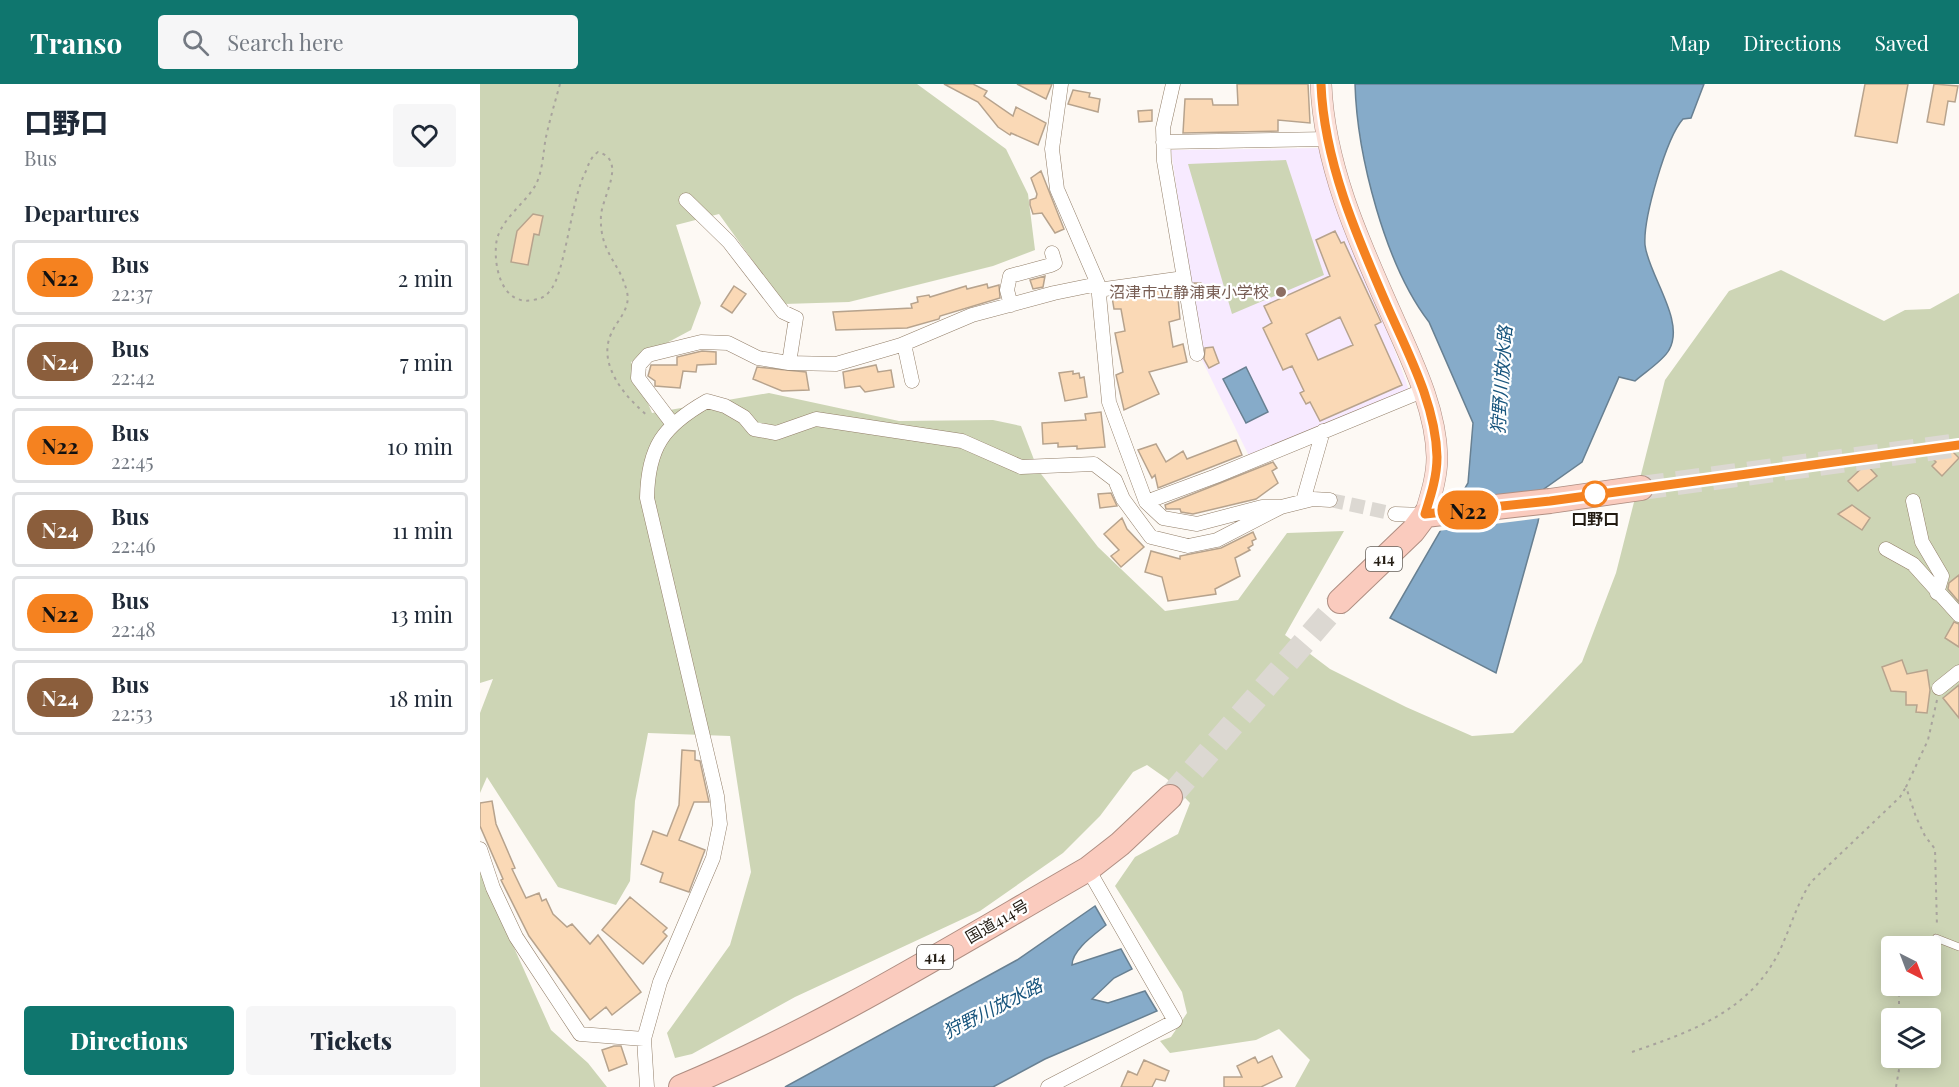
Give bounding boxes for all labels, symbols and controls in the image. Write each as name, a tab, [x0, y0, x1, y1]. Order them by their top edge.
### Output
search box	[158, 15, 578, 69]
text: Transo	[30, 24, 122, 61]
icon: search	[179, 26, 212, 59]
text: Search here	[227, 27, 344, 57]
text: Map	[1669, 28, 1710, 56]
text: Directions	[1743, 28, 1841, 56]
text: Saved	[1874, 28, 1929, 56]
text: 口野口	[24, 103, 108, 140]
button: heart	[393, 104, 456, 167]
text: Bus	[24, 144, 57, 171]
text: Departures	[24, 198, 139, 228]
text: Bus	[111, 249, 149, 279]
text: N22	[41, 263, 79, 291]
text: 2 min	[398, 263, 453, 293]
text: 22:37	[111, 279, 153, 306]
place label: 沼津市立静浦東小学校	[1109, 281, 1269, 302]
marker: 沼津市立静浦東小学校	[1274, 285, 1288, 299]
water label: 狩野川放水路	[1485, 323, 1517, 435]
text: Bus	[111, 333, 149, 363]
text: N24	[41, 347, 79, 375]
text: 7 min	[400, 347, 453, 377]
text: 22:42	[111, 363, 155, 390]
text: Bus	[111, 417, 149, 447]
text: N22	[41, 431, 79, 459]
text: 10 min	[387, 431, 453, 461]
text: 22:45	[111, 447, 154, 474]
marker: 口野口	[1582, 481, 1608, 507]
line badge: N22	[1434, 490, 1502, 530]
text: N22	[1449, 496, 1487, 524]
text: Bus	[111, 501, 149, 531]
place label: 口野口	[1571, 508, 1619, 529]
text: N24	[41, 515, 79, 543]
text: 11 min	[392, 515, 453, 545]
text: 22:46	[111, 531, 156, 558]
road number: 414	[1366, 547, 1402, 571]
text: Bus	[111, 585, 149, 615]
text: N22	[41, 599, 79, 627]
text: 13 min	[391, 599, 453, 629]
text: 22:48	[111, 615, 156, 642]
text: Bus	[111, 669, 149, 699]
text: N24	[41, 683, 79, 711]
text: 18 min	[389, 683, 453, 713]
text: 22:53	[111, 699, 153, 726]
street label: 国道414号	[961, 894, 1032, 947]
north arrow	[1881, 936, 1941, 996]
map controls	[1881, 936, 1941, 1068]
road number: 414	[917, 945, 953, 969]
water label: 狩野川放水路	[939, 972, 1048, 1043]
button: Directions	[24, 1006, 234, 1075]
button: Tickets	[246, 1006, 456, 1075]
button: layers	[1881, 1008, 1941, 1068]

